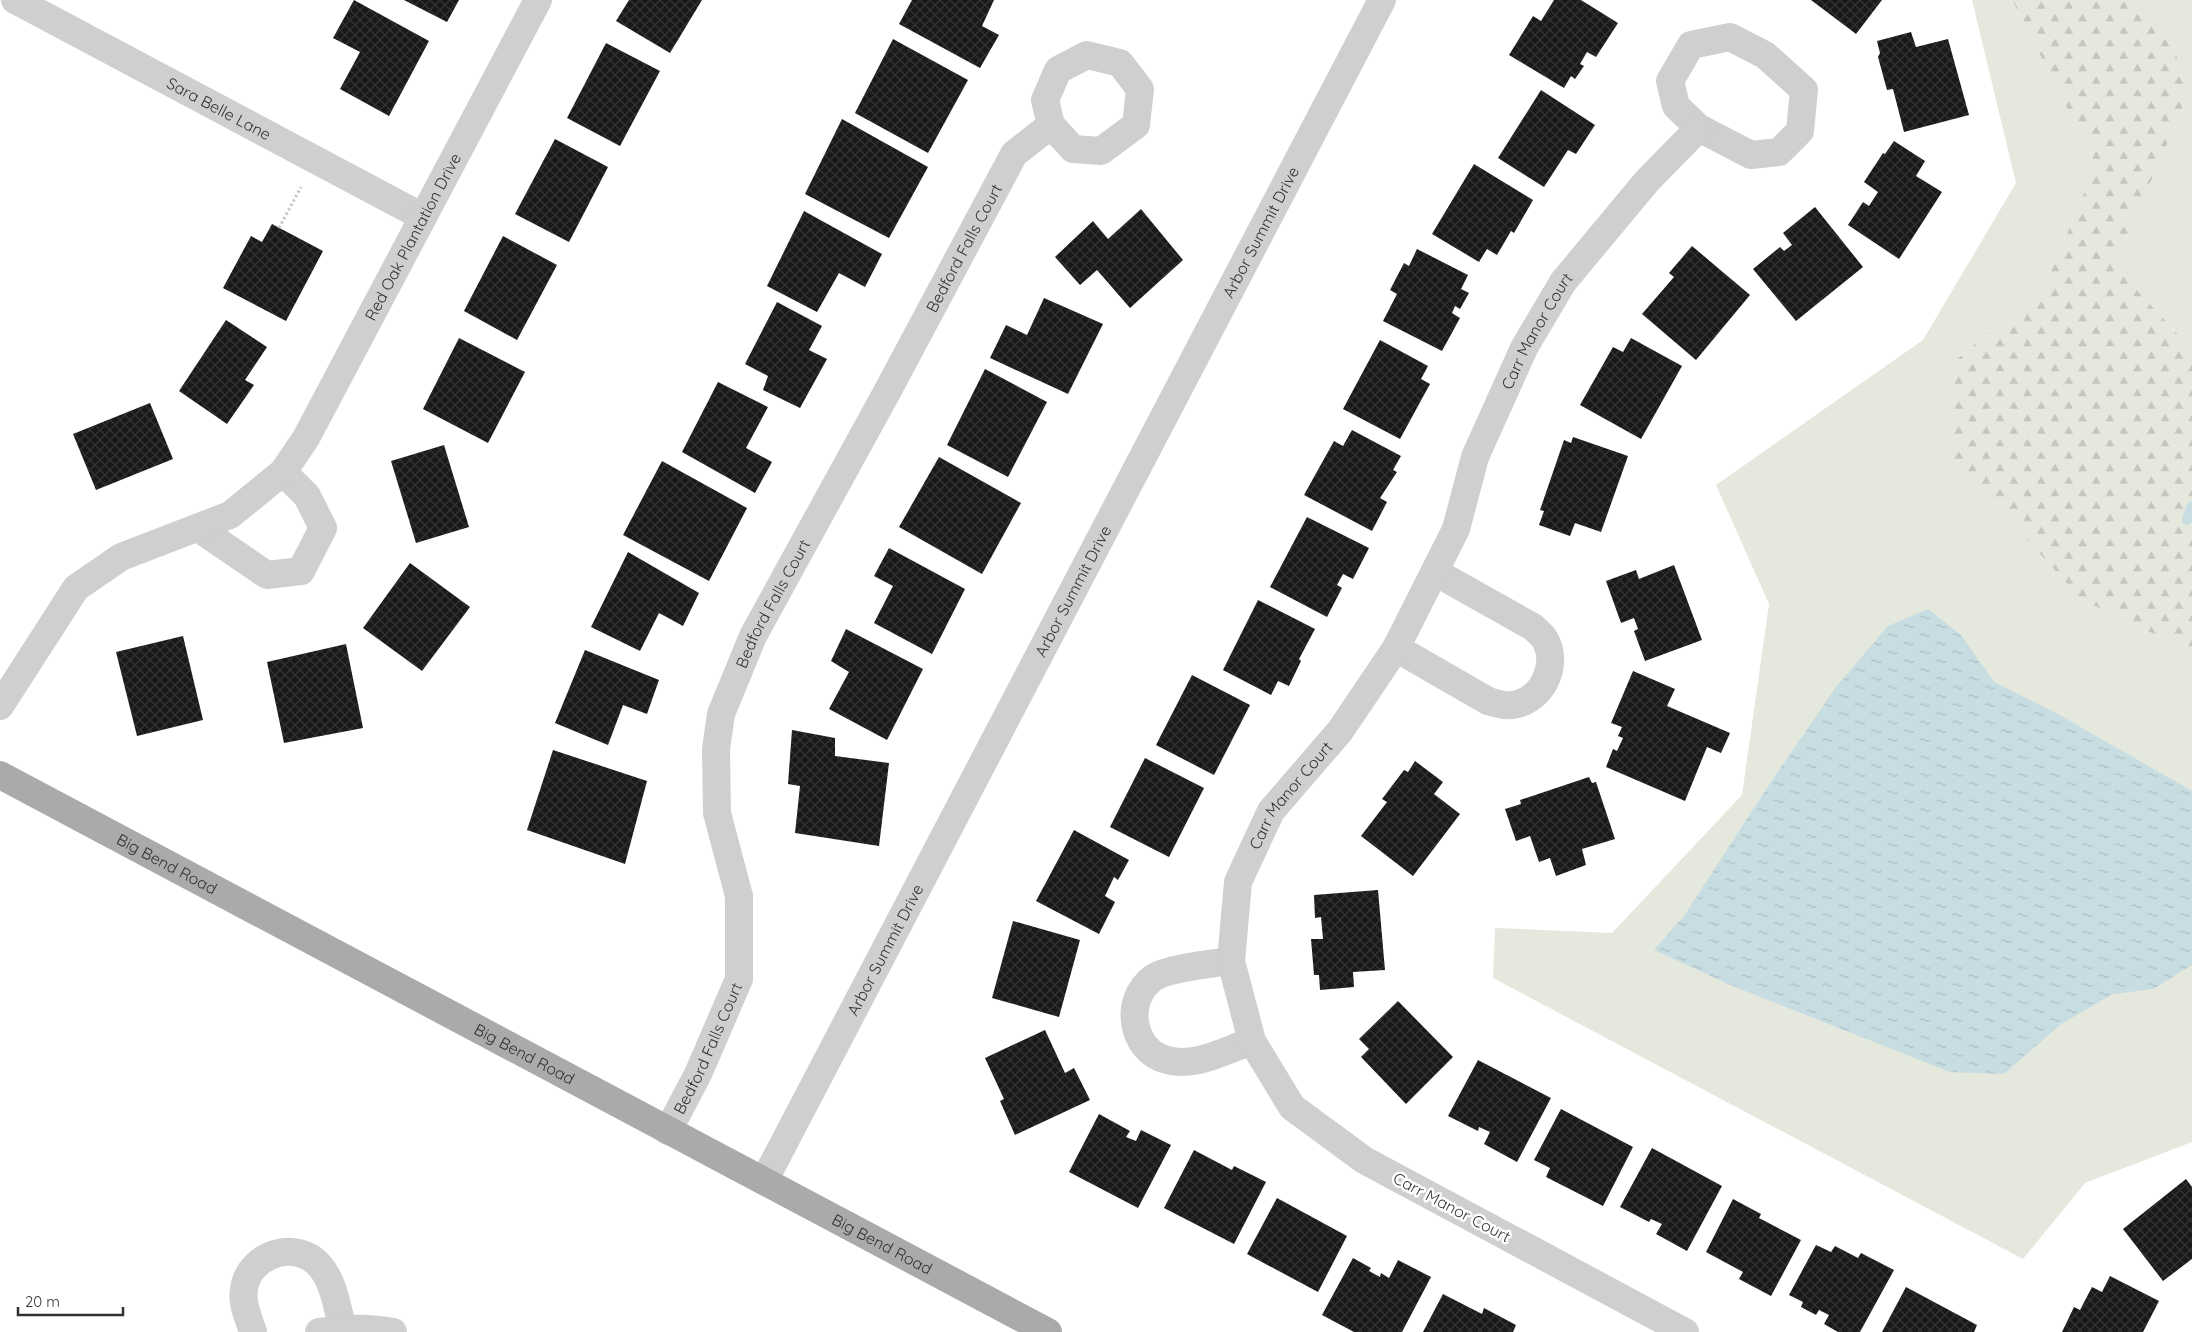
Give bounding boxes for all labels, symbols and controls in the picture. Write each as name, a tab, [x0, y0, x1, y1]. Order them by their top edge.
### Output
street label: Sara Belle Lane	[163, 73, 275, 144]
street label: Red Oak Plantation Drive	[360, 149, 465, 324]
street label: Arbor Summit Drive	[1218, 163, 1303, 301]
street label: Bedford Falls Court	[921, 180, 1006, 316]
street label: Carr Manor Court	[1497, 268, 1577, 392]
street label: Arbor Summit Drive	[1030, 522, 1115, 660]
street label: Bedford Falls Court	[731, 536, 814, 671]
street label: Carr Manor Court	[1245, 737, 1337, 853]
street label: Big Bend Road	[113, 829, 220, 899]
street label: Arbor Summit Drive	[842, 881, 928, 1019]
street label: Bedford Falls Court	[669, 979, 746, 1117]
street label: Big Bend Road	[471, 1019, 578, 1089]
street label: Carr Manor Court	[1390, 1168, 1514, 1246]
street label: Big Bend Road	[829, 1209, 936, 1279]
scale bar	[18, 1284, 122, 1316]
text: 20 m	[25, 1292, 60, 1311]

